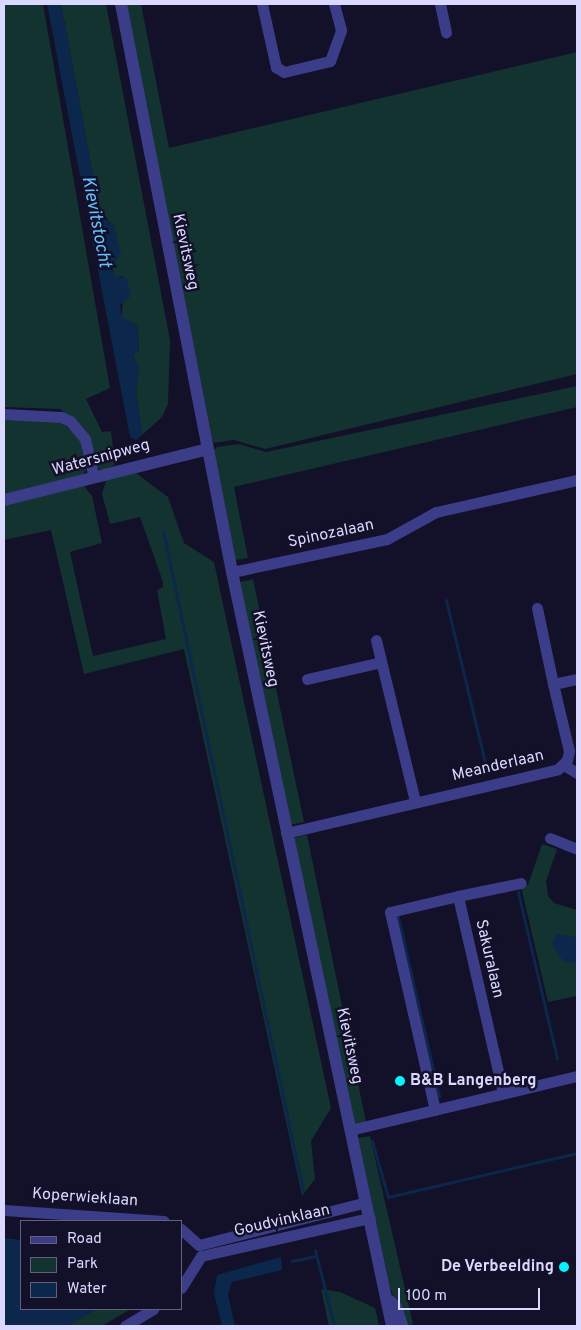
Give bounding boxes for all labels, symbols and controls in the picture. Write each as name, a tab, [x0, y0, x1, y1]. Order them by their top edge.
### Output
water label: Kievitstocht	[76, 174, 114, 270]
street label: Kievitsweg	[168, 212, 202, 292]
street label: Watersnipweg	[50, 436, 152, 480]
street label: Spinozalaan	[286, 516, 376, 552]
street label: Kievitsweg	[248, 609, 282, 689]
street label: Meanderlaan	[450, 746, 546, 786]
street label: Sakuralaan	[471, 918, 507, 1000]
street label: Kievitsweg	[332, 1006, 366, 1086]
place label: B&B Langenberg	[410, 1071, 536, 1091]
marker: B&B Langenberg	[394, 1075, 406, 1087]
street label: Koperwieklaan	[31, 1185, 139, 1211]
street label: Goudvinklaan	[232, 1201, 332, 1241]
legend	[20, 1220, 182, 1310]
text: Road	[67, 1230, 102, 1249]
text: Park	[67, 1255, 98, 1274]
place label: De Verbeelding	[440, 1257, 554, 1277]
marker: De Verbeelding	[558, 1261, 570, 1273]
scale bar	[401, 1278, 544, 1310]
text: Water	[67, 1280, 106, 1299]
text: 100 m	[406, 1287, 447, 1306]

